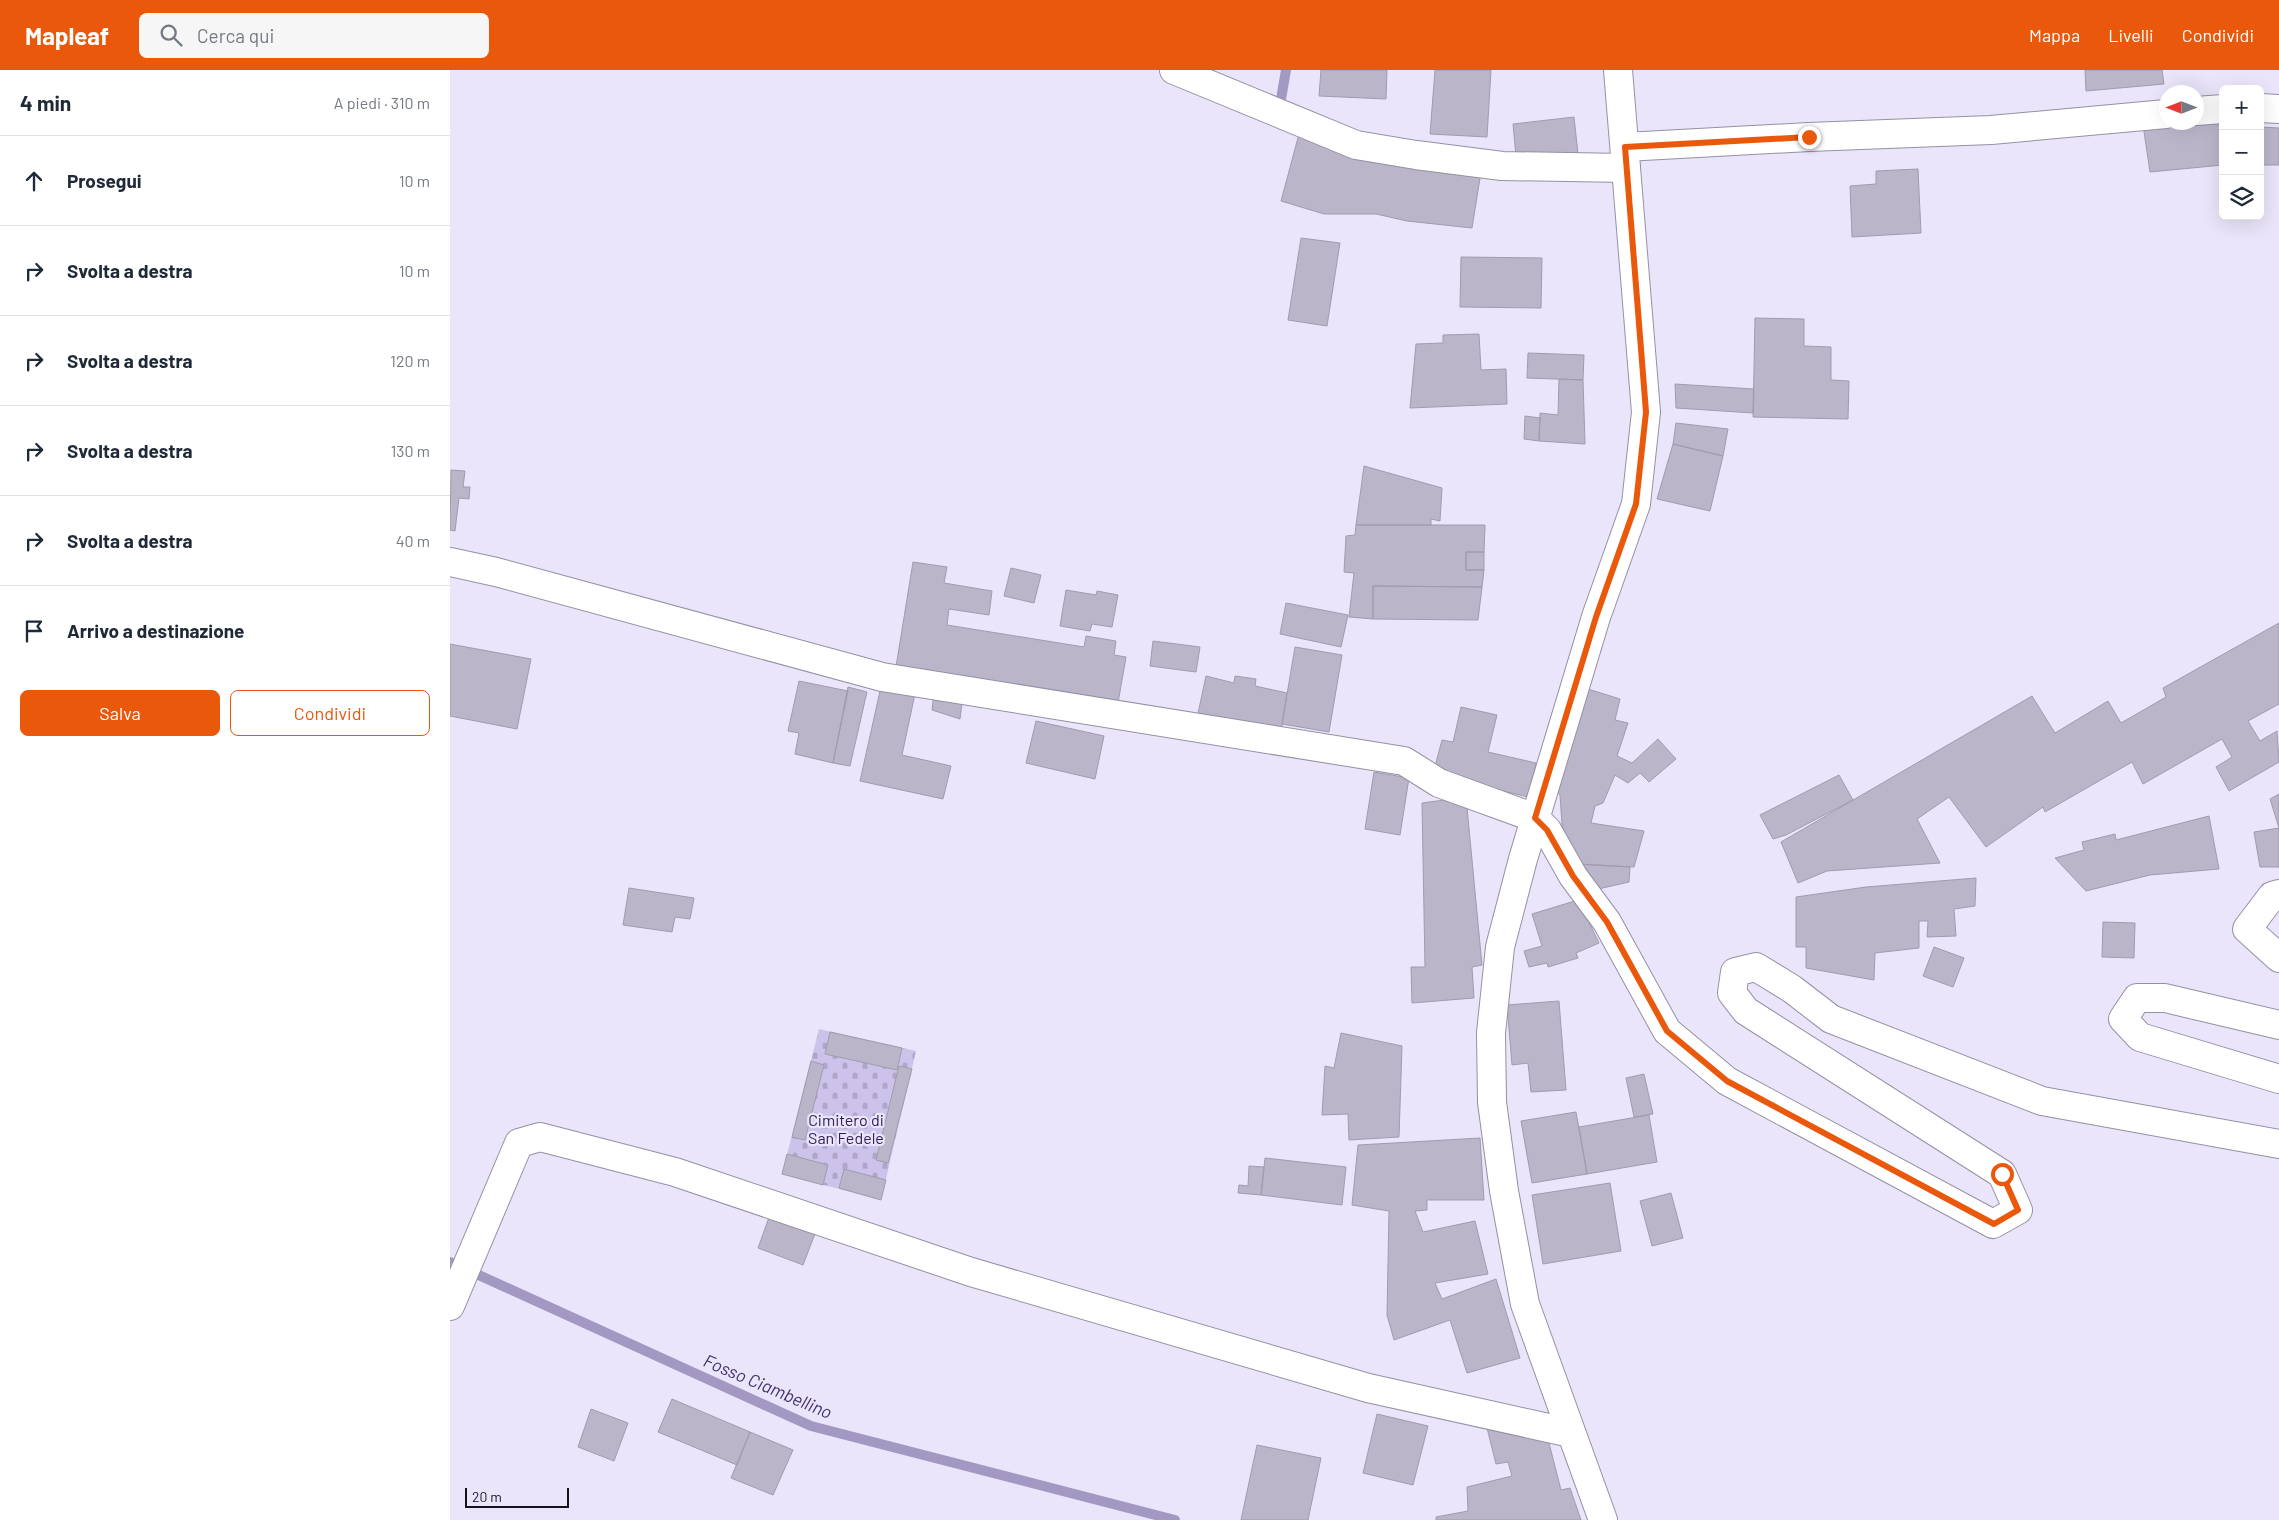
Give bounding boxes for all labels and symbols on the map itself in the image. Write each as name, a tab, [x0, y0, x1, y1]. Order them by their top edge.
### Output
north arrow	[2159, 85, 2204, 130]
route end	[1798, 126, 1821, 149]
park label: Cimitero di San Fedele	[808, 1110, 884, 1147]
route start	[1991, 1163, 2014, 1186]
water label: Fosso Ciambellino	[701, 1349, 835, 1423]
scale bar	[465, 1485, 569, 1508]

